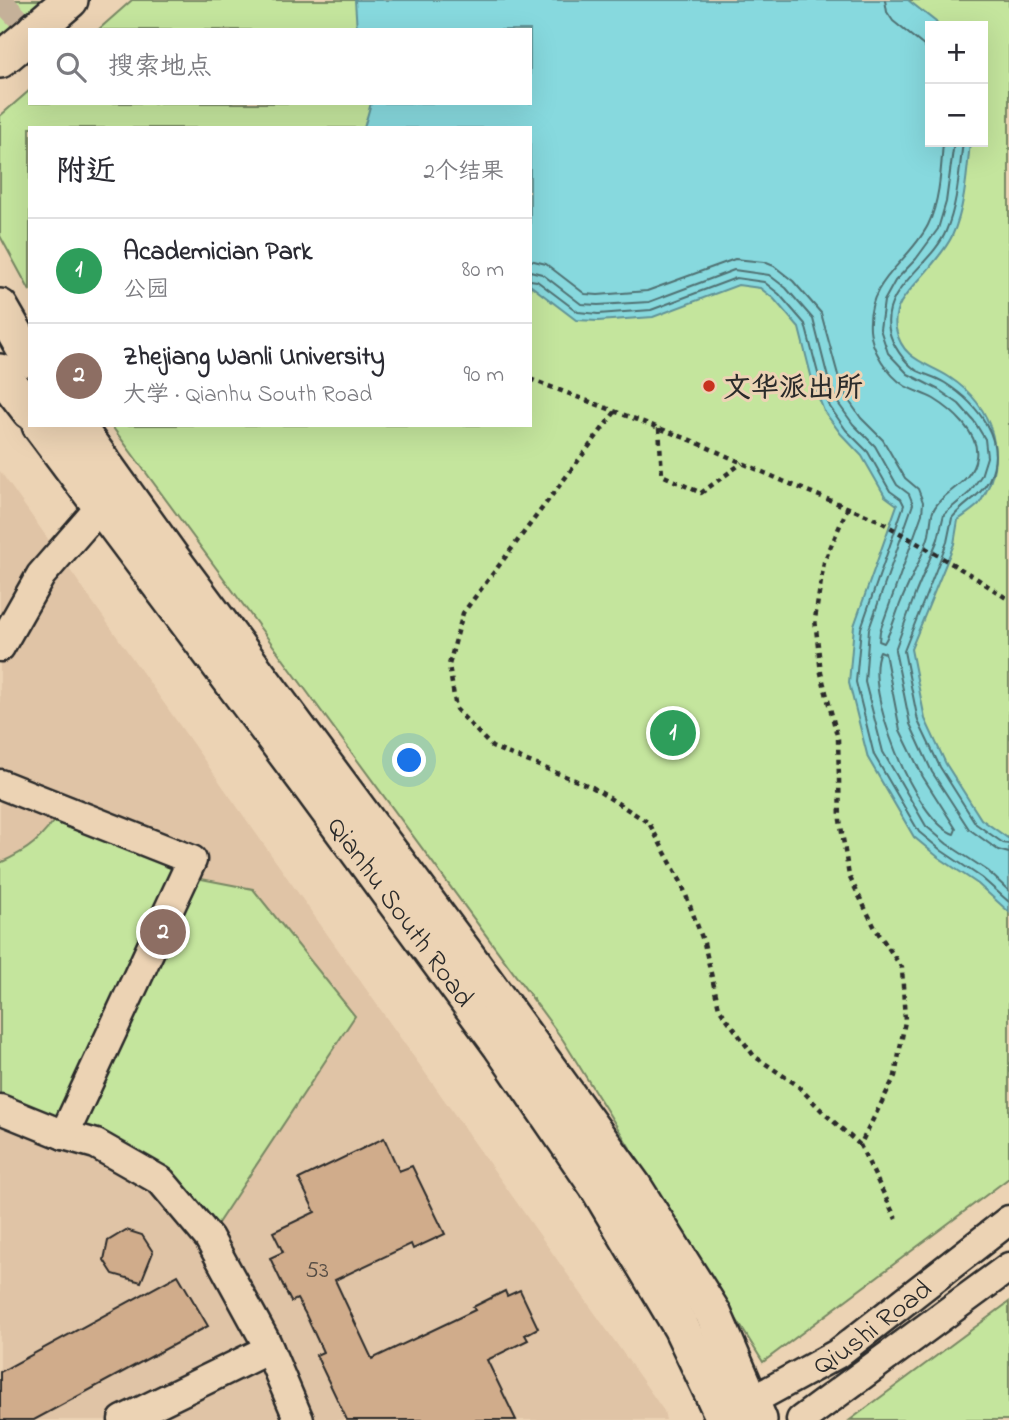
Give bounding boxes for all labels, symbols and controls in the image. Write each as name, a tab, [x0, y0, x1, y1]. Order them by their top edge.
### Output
map controls	[925, 21, 988, 147]
button: +	[925, 21, 988, 84]
search box	[28, 28, 532, 105]
icon: search	[52, 48, 90, 86]
text: 搜索地点	[108, 49, 212, 87]
button: −	[925, 84, 988, 147]
text: 附近	[56, 151, 116, 195]
text: 2个结果	[424, 156, 504, 189]
text: Academician Park	[123, 234, 312, 272]
text: 1	[75, 254, 83, 287]
text: 80 m	[462, 254, 504, 287]
text: 公园	[123, 274, 169, 307]
text: Zhejiang Wanli University	[123, 339, 385, 377]
text: 2	[73, 359, 85, 392]
text: 90 m	[464, 359, 504, 392]
place label: 文华派出所	[723, 369, 863, 410]
marker: 文华派出所	[701, 378, 717, 394]
text: 大学 · Qianhu South Road	[123, 379, 372, 412]
pin: 1	[650, 707, 696, 759]
your location	[392, 743, 426, 777]
street label: Qianhu South Road	[315, 809, 483, 1017]
pin: 2	[140, 906, 186, 958]
house number: 53	[305, 1254, 329, 1289]
street label: Qiushi Road	[807, 1270, 942, 1387]

